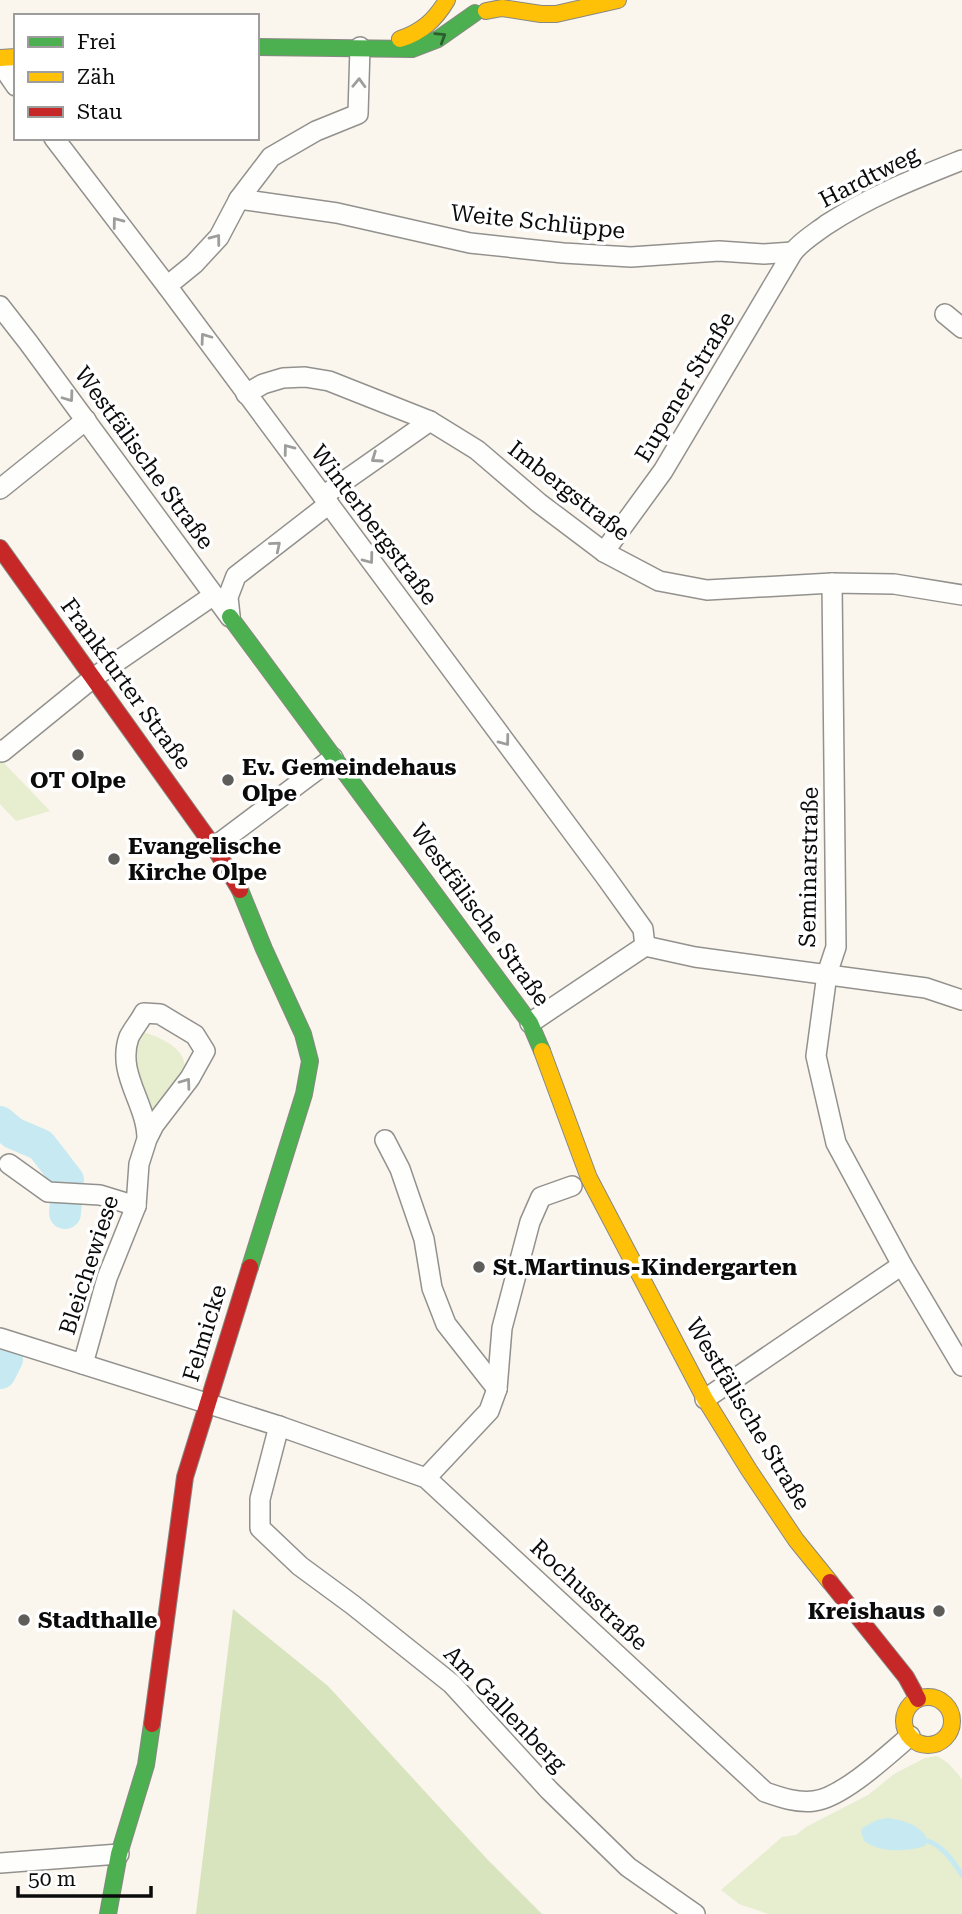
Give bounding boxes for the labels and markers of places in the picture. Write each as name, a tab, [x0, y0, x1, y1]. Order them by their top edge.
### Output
marker: OT Olpe	[70, 747, 86, 763]
place label: Ev. Gemeindehaus Olpe	[242, 754, 456, 807]
place label: OT Olpe	[30, 767, 126, 794]
marker: Ev. Gemeindehaus Olpe	[220, 772, 236, 788]
place label: Evangelische Kirche Olpe	[128, 833, 281, 886]
marker: Evangelische Kirche Olpe	[106, 851, 122, 867]
place label: St.Martinus-Kindergarten	[493, 1254, 798, 1281]
marker: St.Martinus-Kindergarten	[471, 1259, 487, 1275]
place label: Kreishaus	[808, 1598, 925, 1625]
marker: Kreishaus	[931, 1603, 947, 1619]
place label: Stadthalle	[38, 1607, 157, 1634]
marker: Stadthalle	[16, 1612, 32, 1628]

